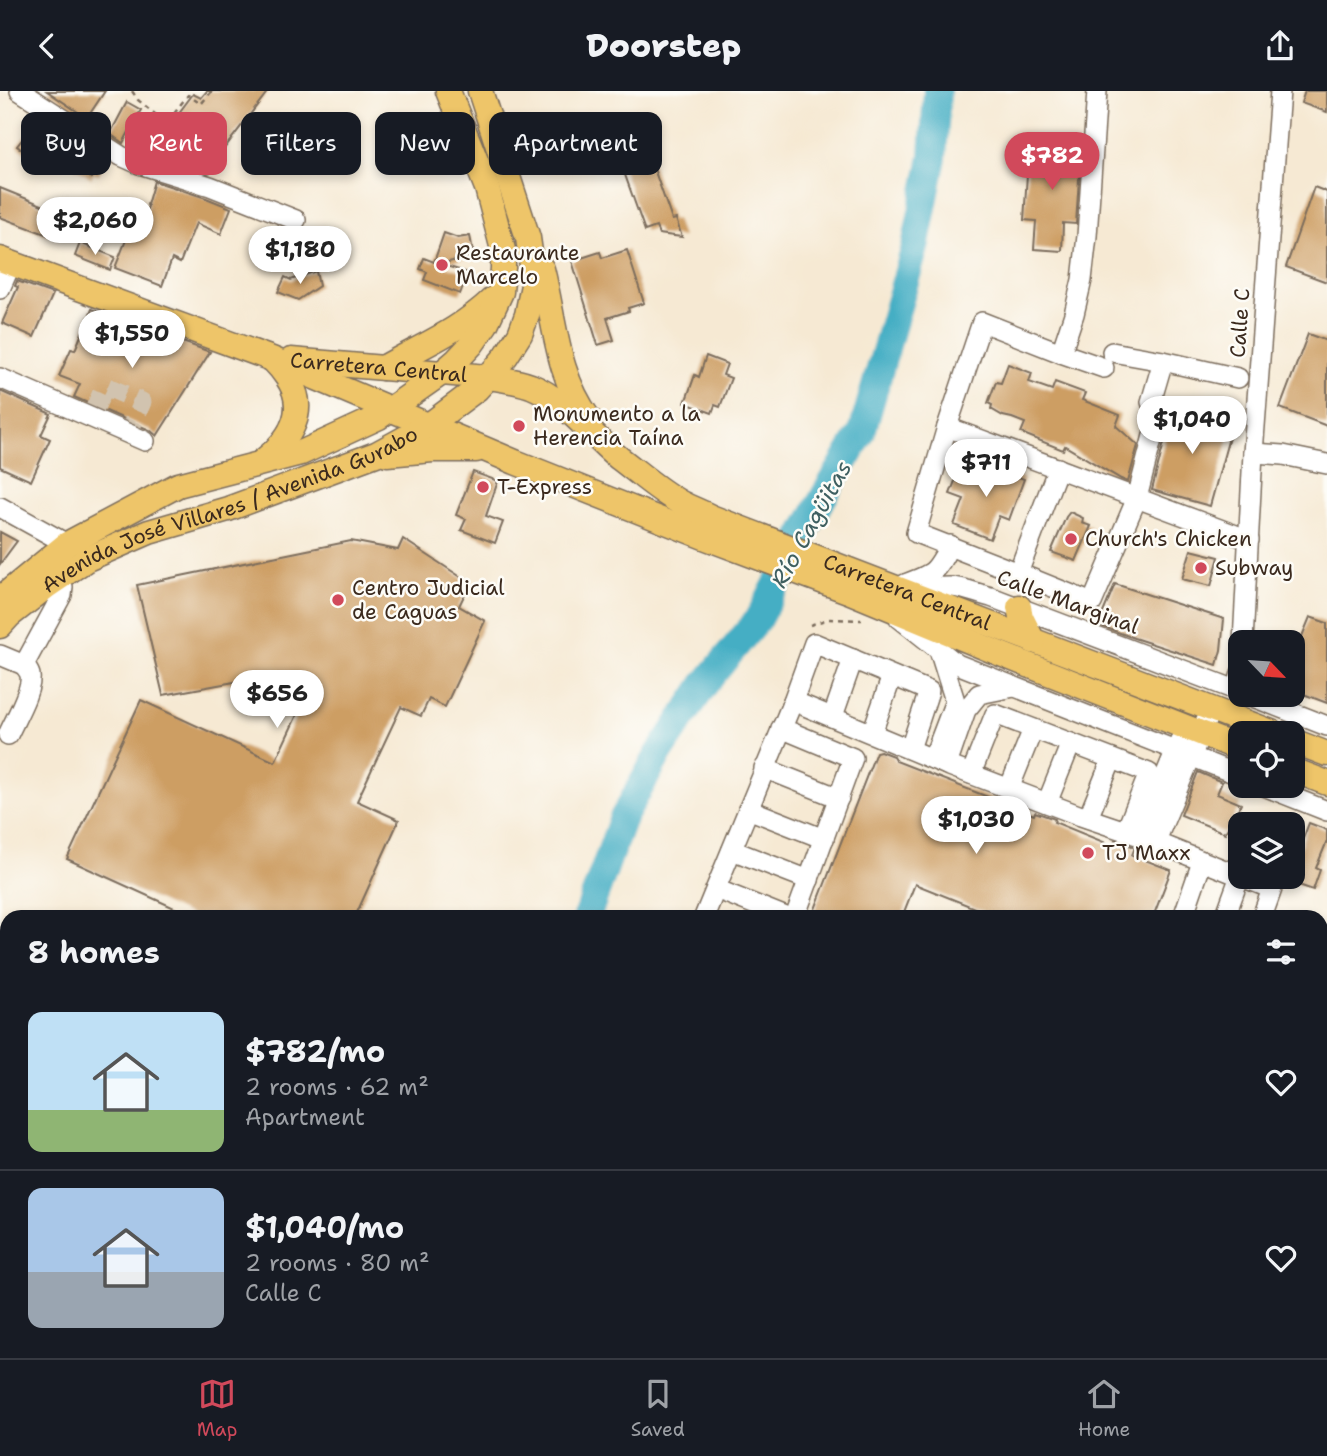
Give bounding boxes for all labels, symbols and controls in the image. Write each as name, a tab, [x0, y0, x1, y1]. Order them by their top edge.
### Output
text: Doorstep	[586, 24, 741, 67]
icon: back	[28, 27, 66, 65]
icon: share	[1261, 27, 1299, 65]
chip: Buy	[21, 112, 111, 175]
chip: Rent	[125, 112, 227, 175]
chip: Filters	[241, 112, 361, 175]
chip: New	[375, 112, 475, 175]
chip: Apartment	[489, 112, 662, 175]
pin: $782	[1011, 133, 1093, 192]
text: $782	[1020, 140, 1084, 170]
pin: $2,060	[38, 197, 152, 257]
text: $2,060	[53, 205, 137, 235]
pin: $1,180	[243, 227, 357, 286]
text: $1,180	[265, 234, 335, 264]
place label: Restaurante Marcelo	[456, 239, 580, 291]
marker: Restaurante Marcelo	[434, 257, 450, 273]
street label: Calle C	[1224, 287, 1256, 359]
pin: $1,550	[75, 310, 189, 370]
text: $1,550	[94, 318, 170, 348]
street label: Carretera Central	[289, 346, 469, 389]
pin: $1,040	[1135, 397, 1249, 456]
place label: Monumento a la Herencia Taína	[533, 400, 701, 452]
text: $1,040	[1153, 404, 1231, 434]
marker: Monumento a la Herencia Taína	[511, 418, 527, 434]
street label: Avenida José Villares / Avenida Gurabo	[36, 420, 423, 600]
pin: $711	[945, 439, 1027, 499]
text: $711	[961, 447, 1011, 477]
water label: Río Cagüitas	[764, 455, 858, 593]
place label: T-Express	[497, 473, 592, 501]
marker: T-Express	[475, 479, 491, 495]
place label: Church's Chicken	[1085, 525, 1252, 553]
marker: Church's Chicken	[1063, 531, 1079, 547]
street label: Carretera Central	[819, 547, 996, 637]
place label: Subway	[1215, 554, 1293, 582]
marker: Subway	[1193, 560, 1209, 576]
street label: Calle Marginal	[993, 563, 1144, 641]
place label: Centro Judicial de Caguas	[352, 574, 505, 626]
marker: Centro Judicial de Caguas	[330, 592, 346, 608]
north arrow	[1228, 630, 1306, 707]
map controls	[1228, 630, 1305, 889]
pin: $656	[236, 671, 318, 730]
text: $656	[246, 678, 308, 708]
button: locate	[1228, 721, 1305, 798]
pin: $1,030	[919, 797, 1033, 856]
text: $1,030	[937, 804, 1015, 834]
button: layers	[1228, 812, 1305, 889]
place label: TJ Maxx	[1102, 839, 1190, 867]
marker: TJ Maxx	[1080, 845, 1096, 861]
text: 8 homes	[28, 932, 160, 973]
icon: filters	[1262, 933, 1300, 971]
text: $782/mo	[245, 1031, 385, 1072]
icon: home	[84, 1040, 168, 1124]
icon: heart	[1262, 1063, 1300, 1101]
text: 2 rooms · 62 m²	[245, 1072, 429, 1102]
text: Apartment	[245, 1102, 365, 1132]
text: $1,040/mo	[245, 1207, 404, 1248]
icon: home	[84, 1216, 168, 1300]
icon: heart	[1262, 1239, 1300, 1277]
text: 2 rooms · 80 m²	[245, 1248, 430, 1278]
text: Calle C	[245, 1278, 322, 1308]
tab: Map	[197, 1375, 237, 1442]
tab: Saved	[631, 1375, 685, 1442]
tab: Home	[1078, 1375, 1130, 1442]

